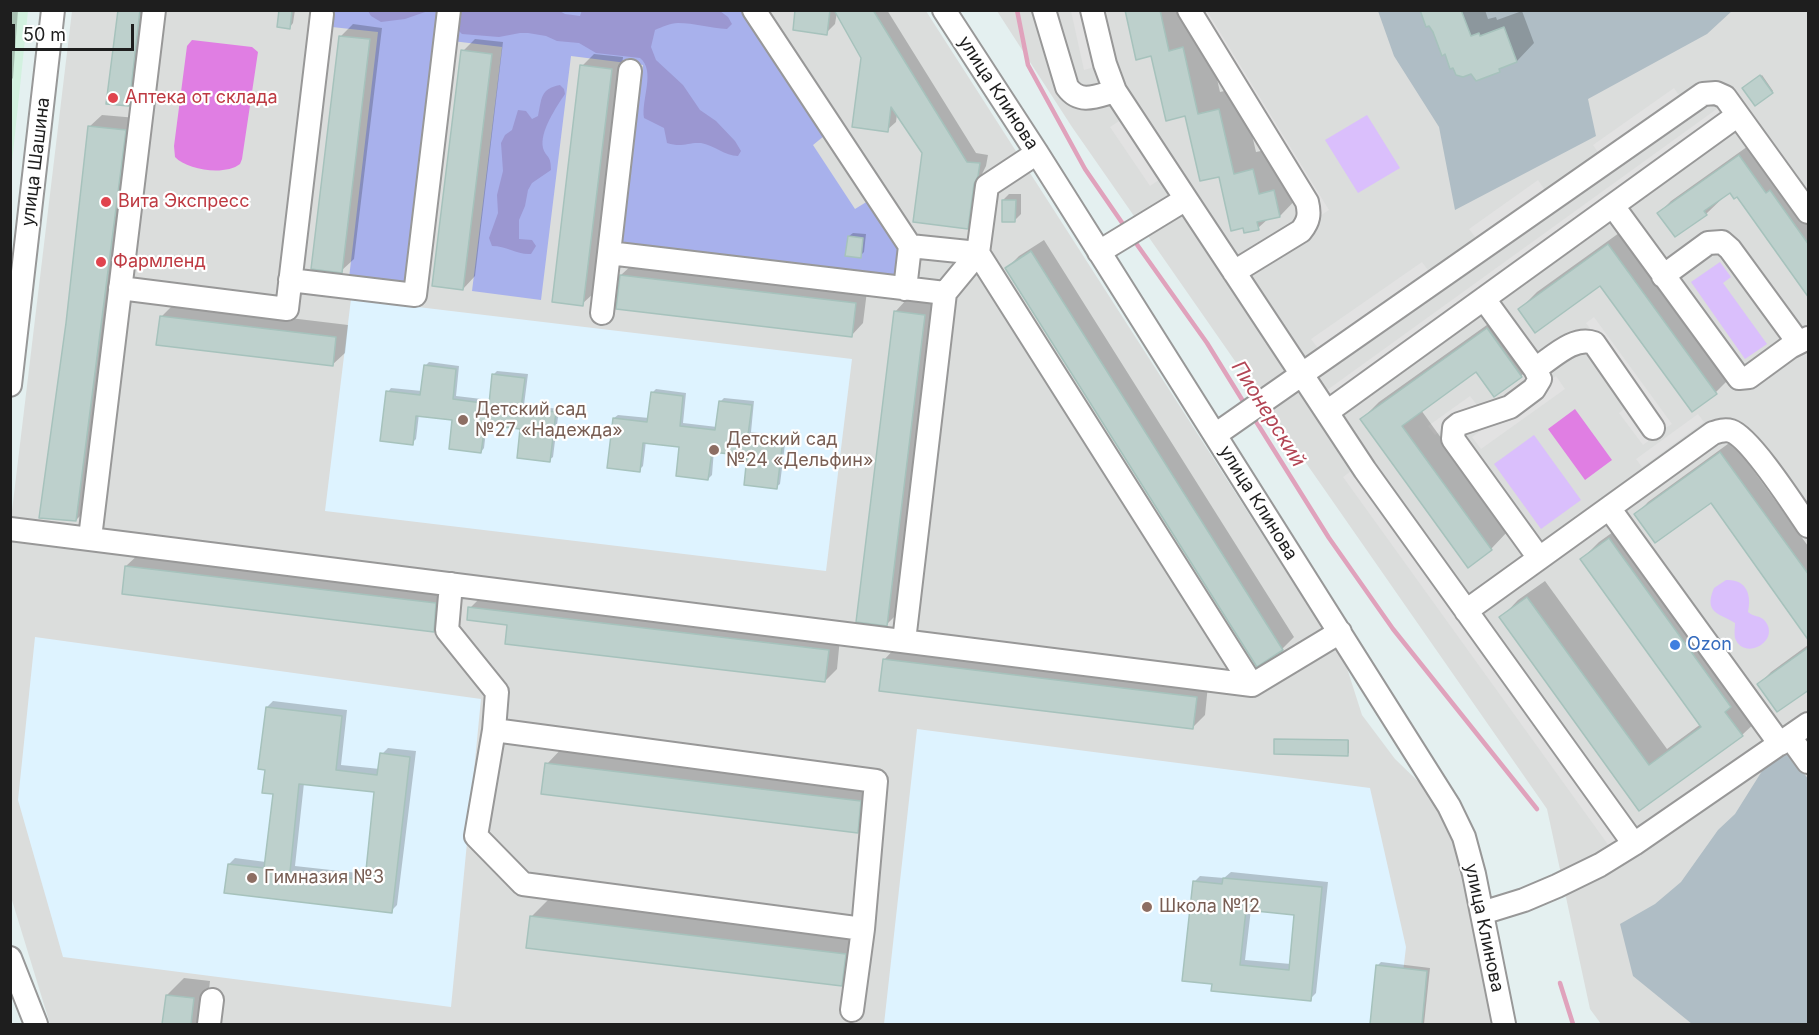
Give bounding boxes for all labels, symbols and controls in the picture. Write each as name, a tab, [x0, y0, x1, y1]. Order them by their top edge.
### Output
scale bar	[15, 12, 136, 50]
text: 50 m	[23, 24, 66, 45]
street label: улица Клинова	[953, 32, 1043, 154]
place label: Аптека от склада	[125, 87, 278, 109]
marker: Аптека от склада	[106, 91, 120, 105]
street label: улица Шашина	[17, 96, 55, 228]
place label: Вита Экспресс	[118, 191, 249, 213]
marker: Вита Экспресс	[99, 195, 113, 209]
place label: Фармленд	[113, 251, 206, 273]
marker: Фармленд	[94, 255, 108, 269]
water label: Пионерский	[1226, 357, 1310, 471]
place label: Детский сад №27 «Надежда»	[475, 399, 623, 442]
marker: Детский сад №27 «Надежда»	[456, 413, 470, 427]
place label: Детский сад №24 «Дельфин»	[726, 429, 873, 472]
street label: улица Клинова	[1214, 442, 1302, 564]
marker: Детский сад №24 «Дельфин»	[707, 443, 721, 457]
place label: Ozon	[1687, 634, 1732, 656]
marker: Ozon	[1668, 638, 1682, 652]
street label: улица Клинова	[1460, 862, 1508, 994]
place label: Гимназия №3	[264, 867, 384, 889]
marker: Гимназия №3	[245, 871, 259, 885]
place label: Школа №12	[1159, 896, 1260, 918]
marker: Школа №12	[1140, 900, 1154, 914]

